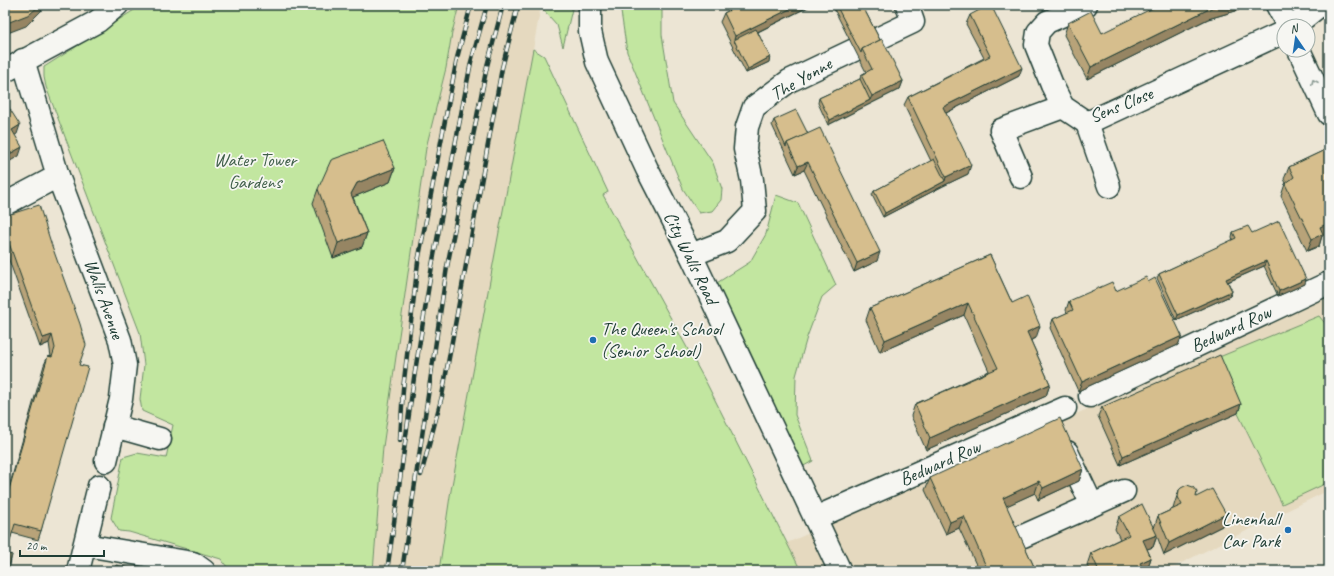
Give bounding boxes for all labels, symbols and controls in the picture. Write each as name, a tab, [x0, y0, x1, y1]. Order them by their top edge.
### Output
north arrow	[1276, 18, 1316, 58]
text: N	[1289, 20, 1301, 36]
street label: The Yonne	[766, 51, 838, 106]
one-way arrow	[1311, 79, 1319, 86]
street label: Sens Close	[1086, 81, 1158, 129]
park label: Water Tower Gardens	[214, 148, 298, 194]
street label: City Walls Road	[658, 208, 725, 311]
street label: Walls Avenue	[79, 256, 130, 344]
street label: Bedward Row	[1187, 299, 1276, 358]
place label: The Queen's School (Senior School)	[601, 317, 725, 363]
marker: The Queen's School (Senior School)	[588, 335, 598, 345]
street label: Bedward Row	[896, 434, 985, 492]
place label: Linenhall Car Park	[1222, 507, 1284, 553]
marker: Linenhall Car Park	[1283, 525, 1293, 535]
scale bar	[20, 532, 104, 558]
text: 20 m	[26, 538, 48, 554]

